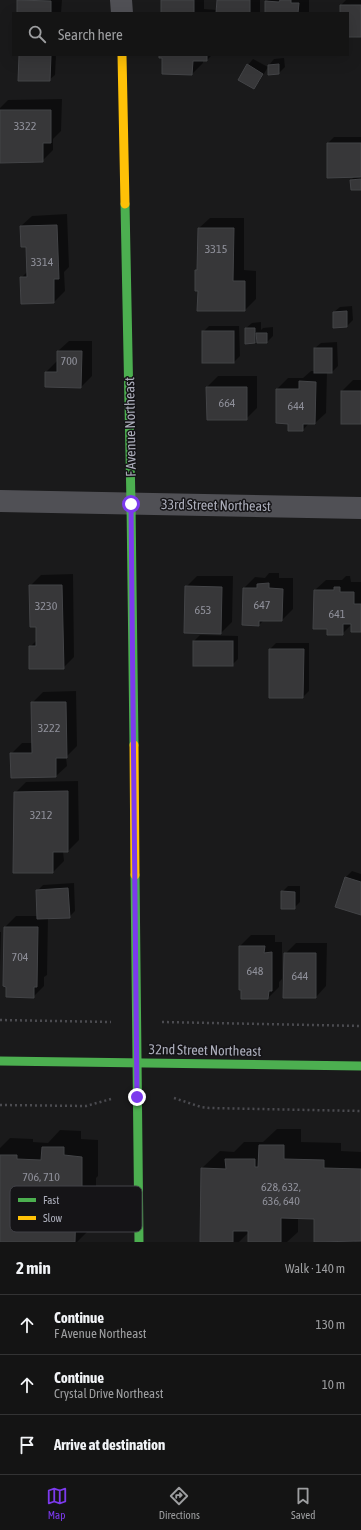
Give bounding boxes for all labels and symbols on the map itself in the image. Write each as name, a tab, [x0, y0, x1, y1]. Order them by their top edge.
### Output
house number: 3322	[14, 119, 36, 133]
house number: 3315	[205, 242, 227, 256]
house number: 3314	[31, 255, 54, 269]
house number: 700	[61, 354, 78, 368]
street label: F Avenue Northeast	[121, 377, 139, 477]
house number: 664	[219, 396, 236, 410]
house number: 644	[288, 399, 305, 413]
route start	[122, 495, 140, 513]
street label: 33rd Street Northeast	[161, 496, 271, 514]
house number: 647	[254, 598, 271, 612]
house number: 3230	[35, 599, 58, 613]
house number: 653	[195, 603, 211, 617]
house number: 641	[329, 607, 346, 621]
house number: 3222	[38, 721, 60, 735]
house number: 3212	[30, 808, 52, 822]
house number: 704	[12, 950, 29, 964]
house number: 648	[247, 964, 264, 978]
house number: 644	[292, 969, 309, 983]
street label: 32nd Street Northeast	[149, 1041, 261, 1059]
route end	[128, 1088, 146, 1106]
house number: 706, 710	[22, 1170, 60, 1184]
house number: 628, 632, 636, 640	[261, 1180, 301, 1208]
legend	[10, 1186, 142, 1232]
text: Fast	[43, 1194, 59, 1206]
text: Slow	[43, 1212, 62, 1224]

